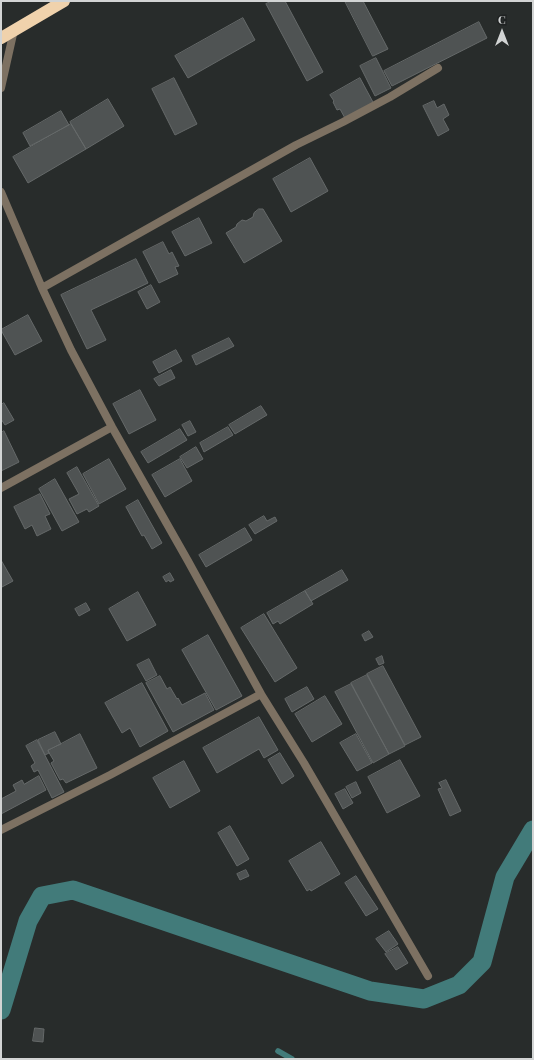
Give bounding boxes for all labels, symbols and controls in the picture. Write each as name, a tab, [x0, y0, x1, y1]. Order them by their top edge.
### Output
north arrow	[482, 12, 522, 52]
text: С	[498, 12, 506, 27]

